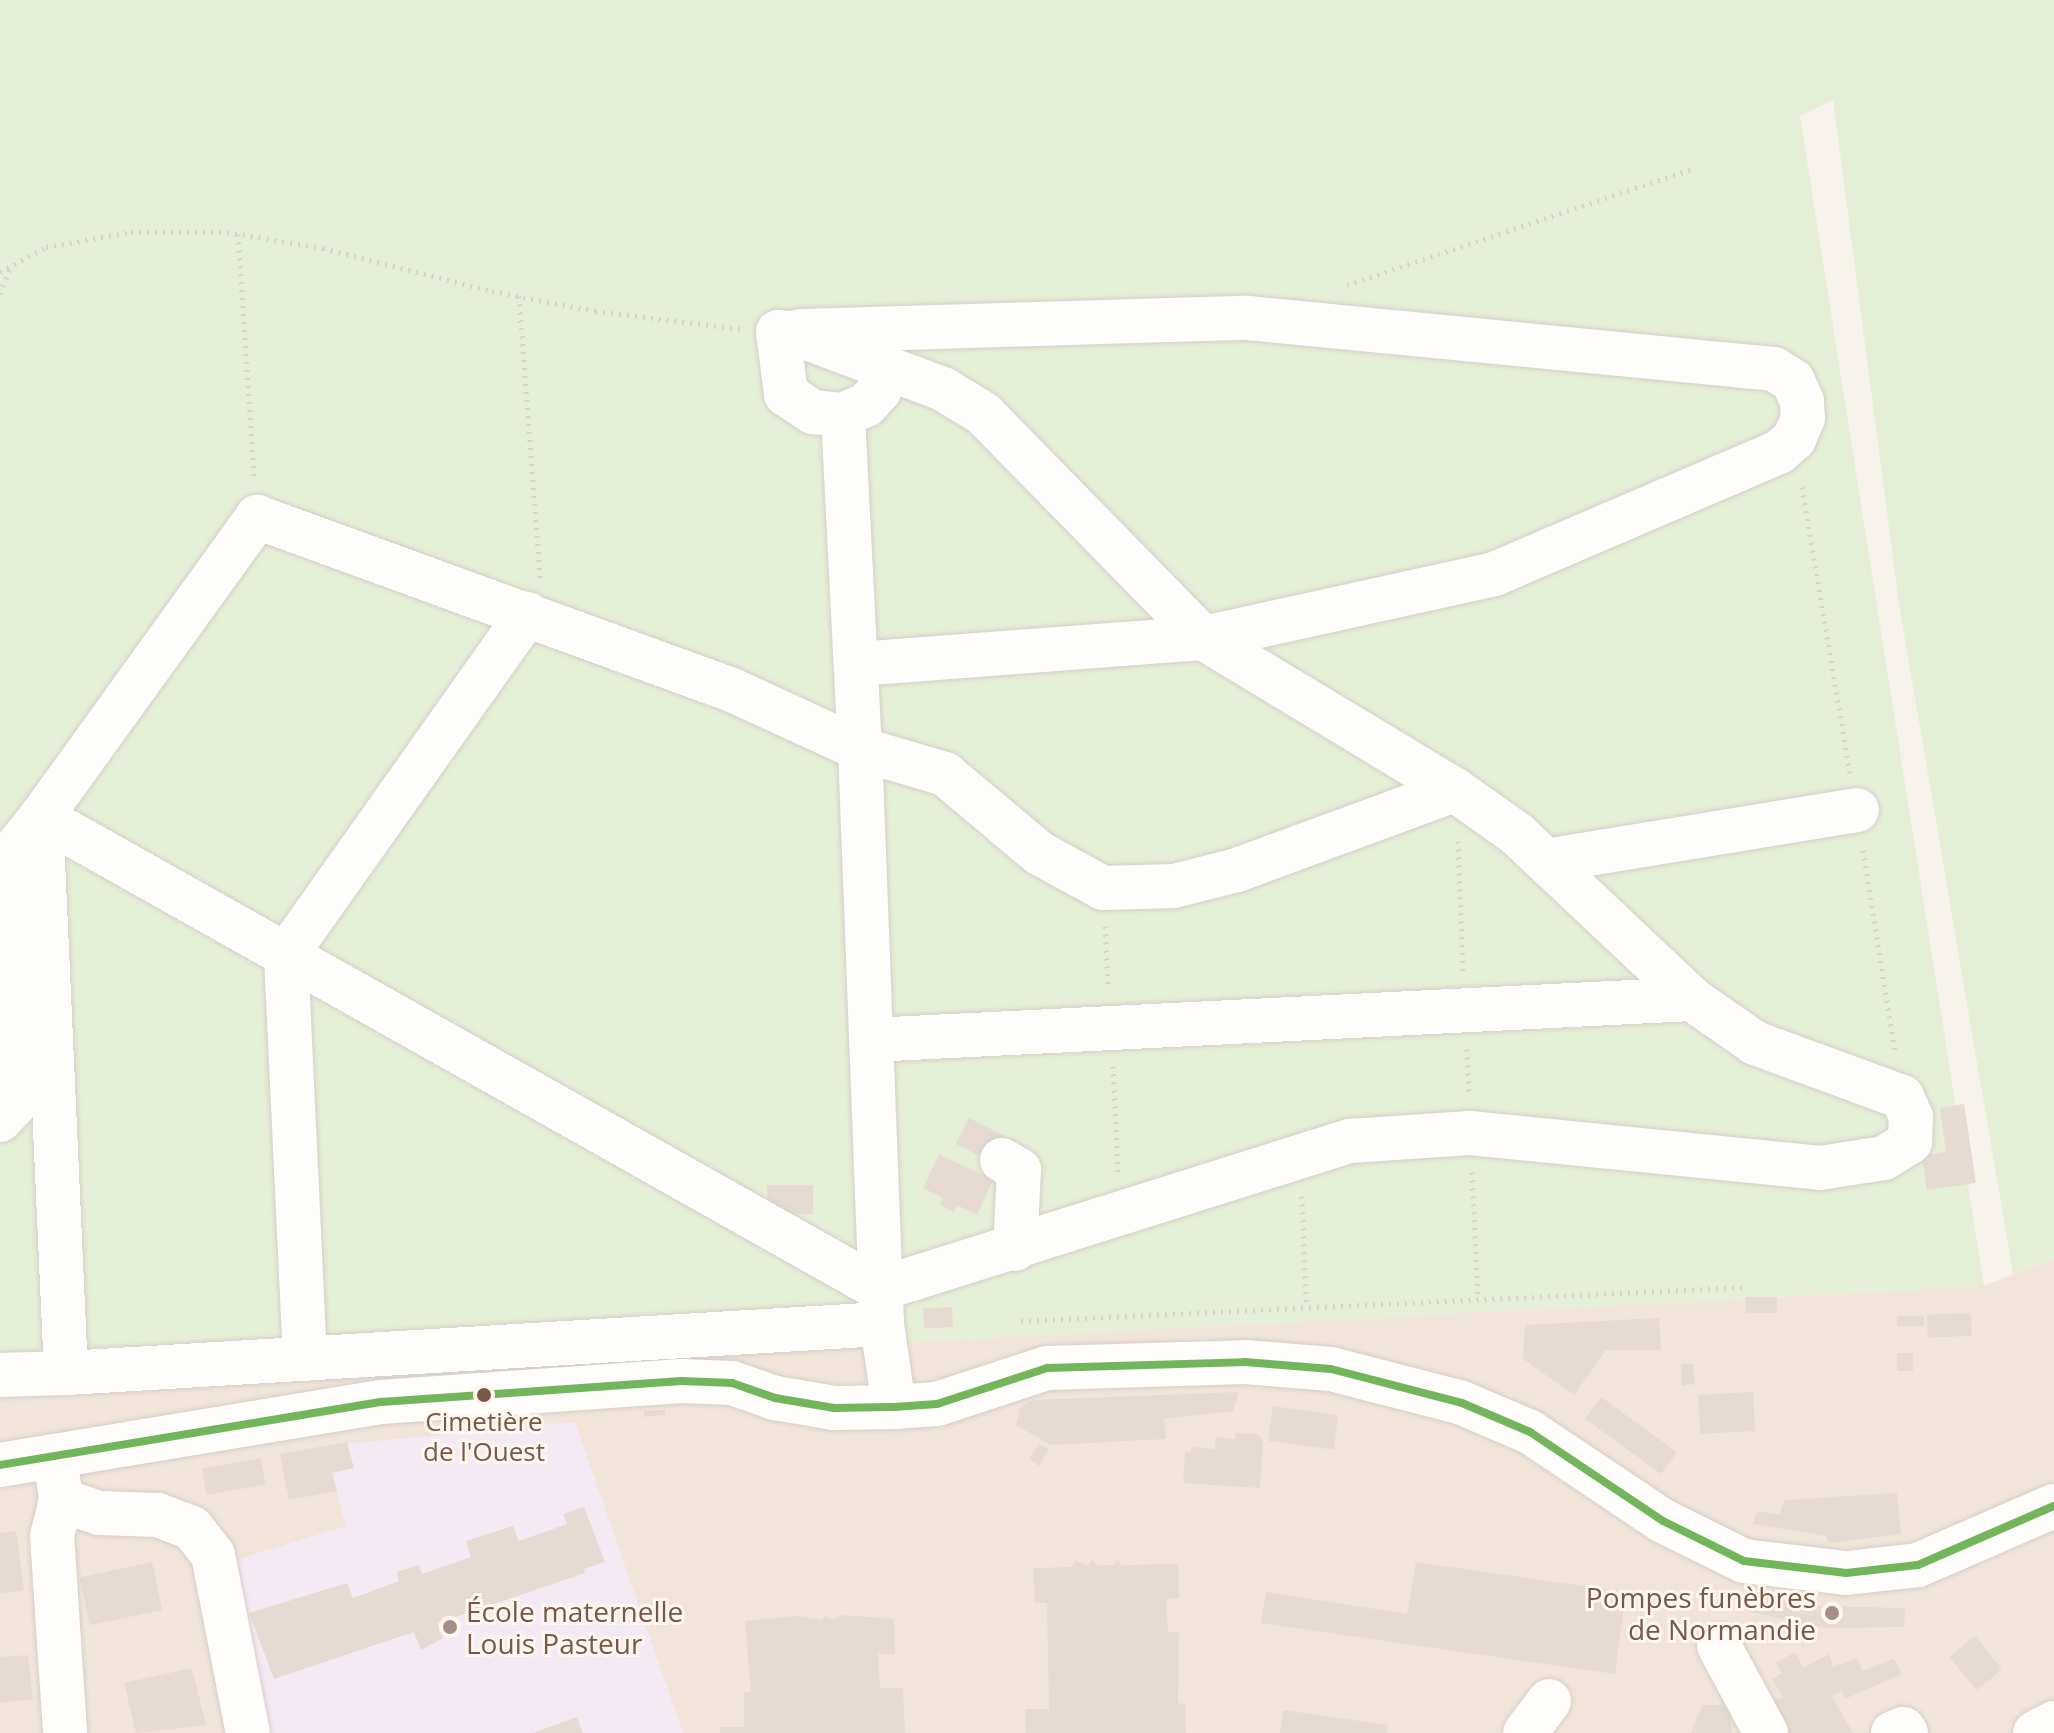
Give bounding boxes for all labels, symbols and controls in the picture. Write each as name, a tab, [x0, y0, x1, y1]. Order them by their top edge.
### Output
marker: Cimetière de l'Ouest	[476, 1387, 492, 1403]
place label: Cimetière de l'Ouest	[423, 1406, 545, 1468]
place label: Pompes funèbres de Normandie	[1586, 1580, 1816, 1646]
place label: École maternelle Louis Pasteur	[466, 1594, 683, 1660]
marker: Pompes funèbres de Normandie	[1823, 1604, 1841, 1622]
marker: École maternelle Louis Pasteur	[441, 1618, 459, 1636]

